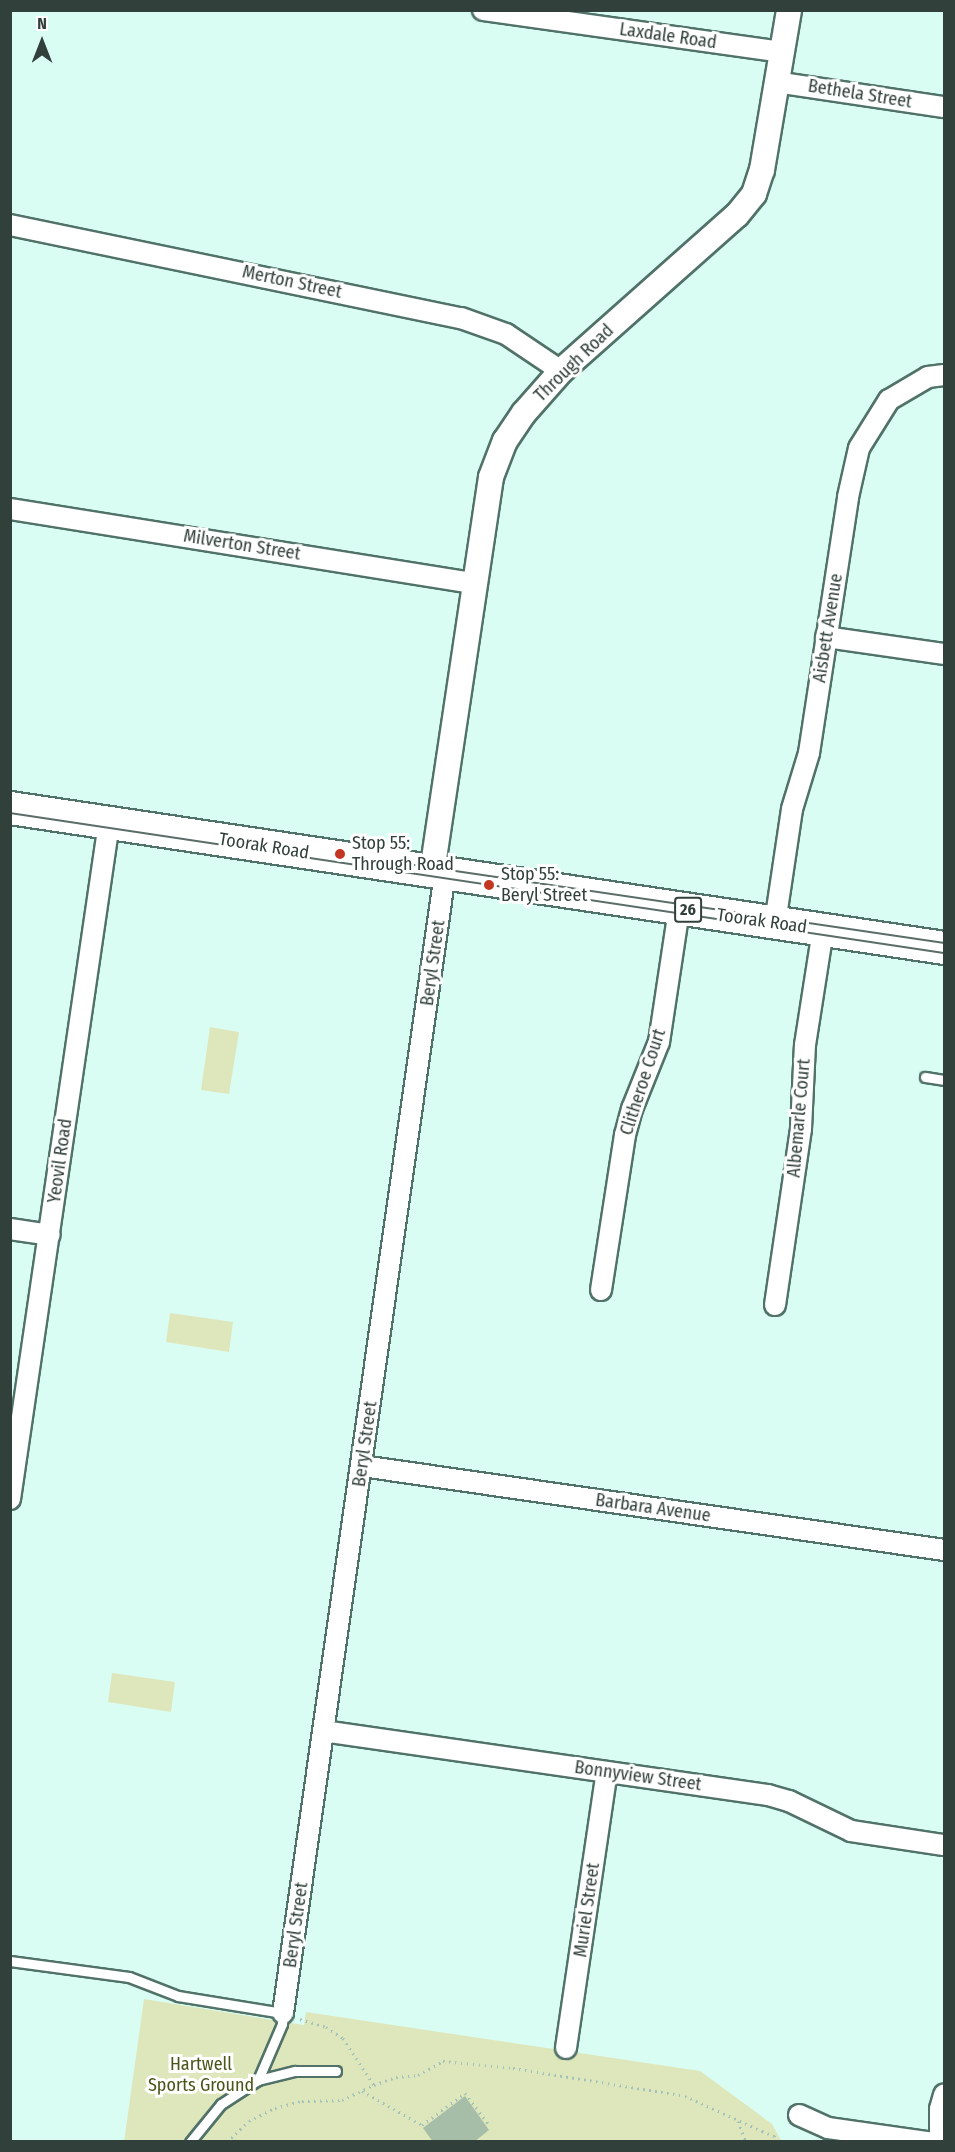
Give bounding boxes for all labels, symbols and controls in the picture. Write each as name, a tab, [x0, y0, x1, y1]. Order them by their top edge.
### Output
north arrow	[12, 12, 72, 72]
text: N	[37, 14, 47, 33]
street label: Laxdale Road	[618, 19, 718, 53]
street label: Bethela Street	[806, 75, 914, 113]
street label: Merton Street	[240, 261, 344, 303]
street label: Through Road	[530, 320, 618, 406]
street label: Milverton Street	[182, 525, 302, 565]
street label: Aisbett Avenue	[809, 572, 847, 684]
street label: Toorak Road	[217, 828, 311, 864]
place label: Stop 55: Through Road	[352, 833, 454, 876]
marker: Stop 55: Through Road	[333, 847, 347, 861]
place label: Stop 55: Beryl Street	[501, 864, 587, 906]
marker: Stop 55: Beryl Street	[482, 878, 496, 892]
road number: 26	[673, 897, 703, 923]
street label: Toorak Road	[716, 904, 808, 938]
street label: Beryl Street	[416, 919, 450, 1007]
street label: Clitheroe Court	[616, 1026, 670, 1138]
street label: Albemarle Court	[783, 1058, 815, 1178]
street label: Yeovil Road	[43, 1117, 77, 1205]
street label: Beryl Street	[348, 1400, 382, 1488]
street label: Barbara Avenue	[594, 1489, 712, 1527]
street label: Bonnyview Street	[573, 1756, 703, 1796]
street label: Muriel Street	[570, 1861, 604, 1959]
street label: Beryl Street	[279, 1881, 313, 1969]
park label: Hartwell Sports Ground	[148, 2054, 254, 2096]

